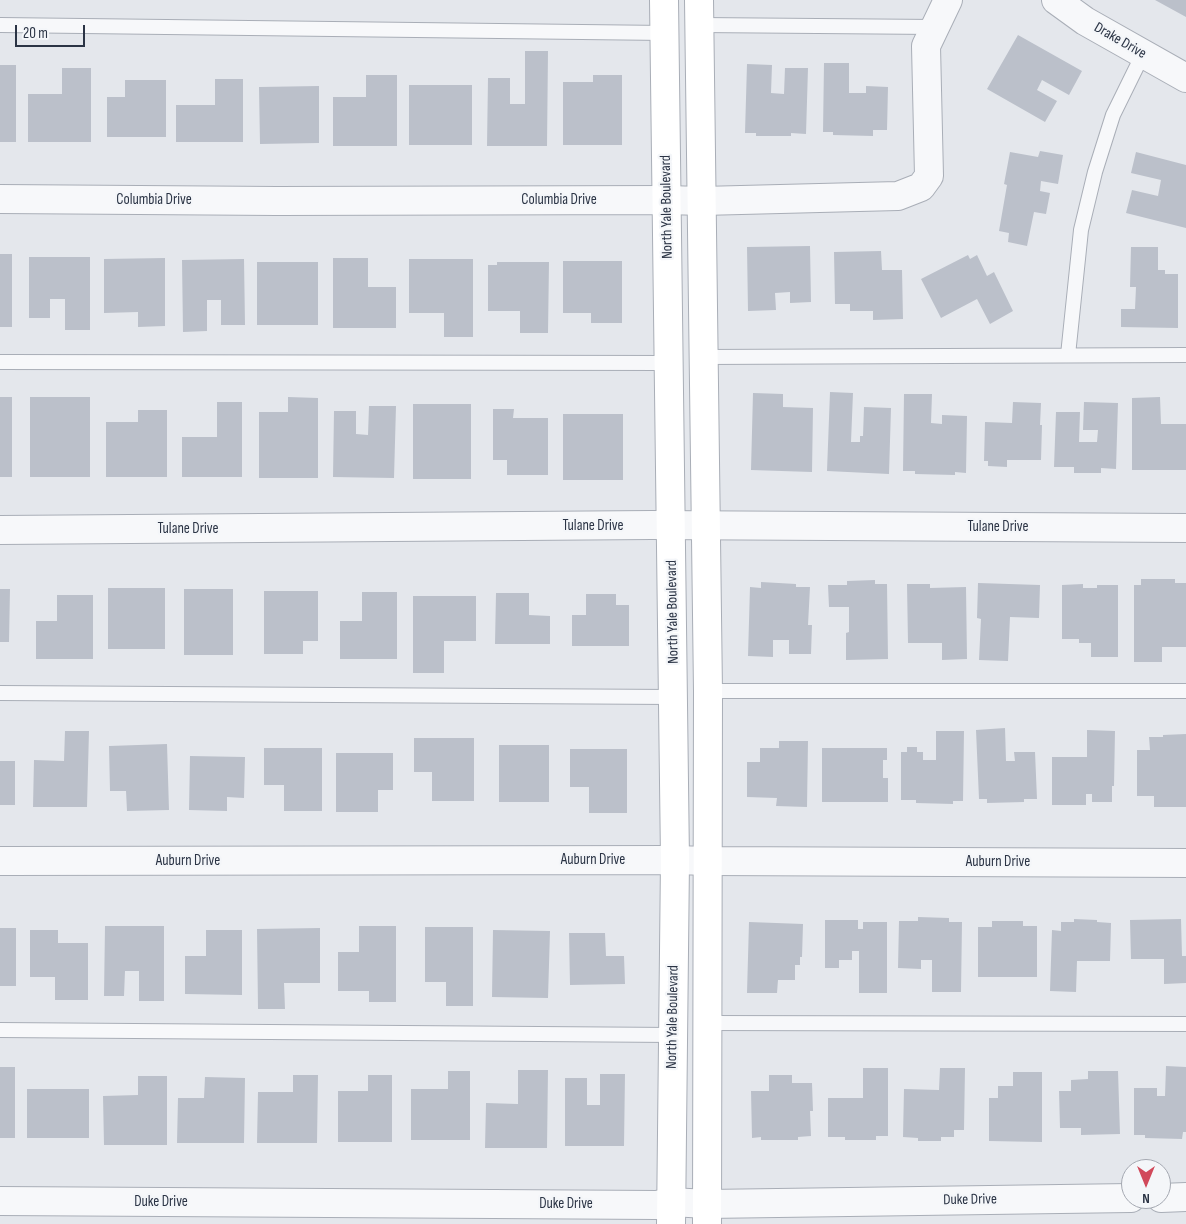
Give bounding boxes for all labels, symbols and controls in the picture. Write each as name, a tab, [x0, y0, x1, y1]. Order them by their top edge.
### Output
scale bar	[18, 15, 88, 47]
street label: Drake Drive	[1091, 19, 1149, 63]
text: 20 m	[23, 24, 48, 43]
street label: North Yale Boulevard	[657, 155, 677, 259]
street label: Columbia Drive	[116, 191, 192, 209]
street label: Columbia Drive	[521, 191, 597, 209]
street label: Tulane Drive	[563, 517, 623, 535]
street label: Tulane Drive	[968, 518, 1028, 536]
street label: Tulane Drive	[158, 520, 218, 538]
street label: North Yale Boulevard	[663, 560, 683, 664]
street label: Auburn Drive	[561, 851, 625, 869]
street label: Auburn Drive	[156, 852, 220, 870]
street label: Auburn Drive	[966, 853, 1030, 871]
street label: North Yale Boulevard	[663, 965, 683, 1069]
north arrow	[1121, 1159, 1171, 1209]
text: N	[1142, 1190, 1150, 1207]
street label: Duke Drive	[943, 1191, 997, 1209]
street label: Duke Drive	[134, 1193, 188, 1211]
street label: Duke Drive	[539, 1195, 593, 1213]

